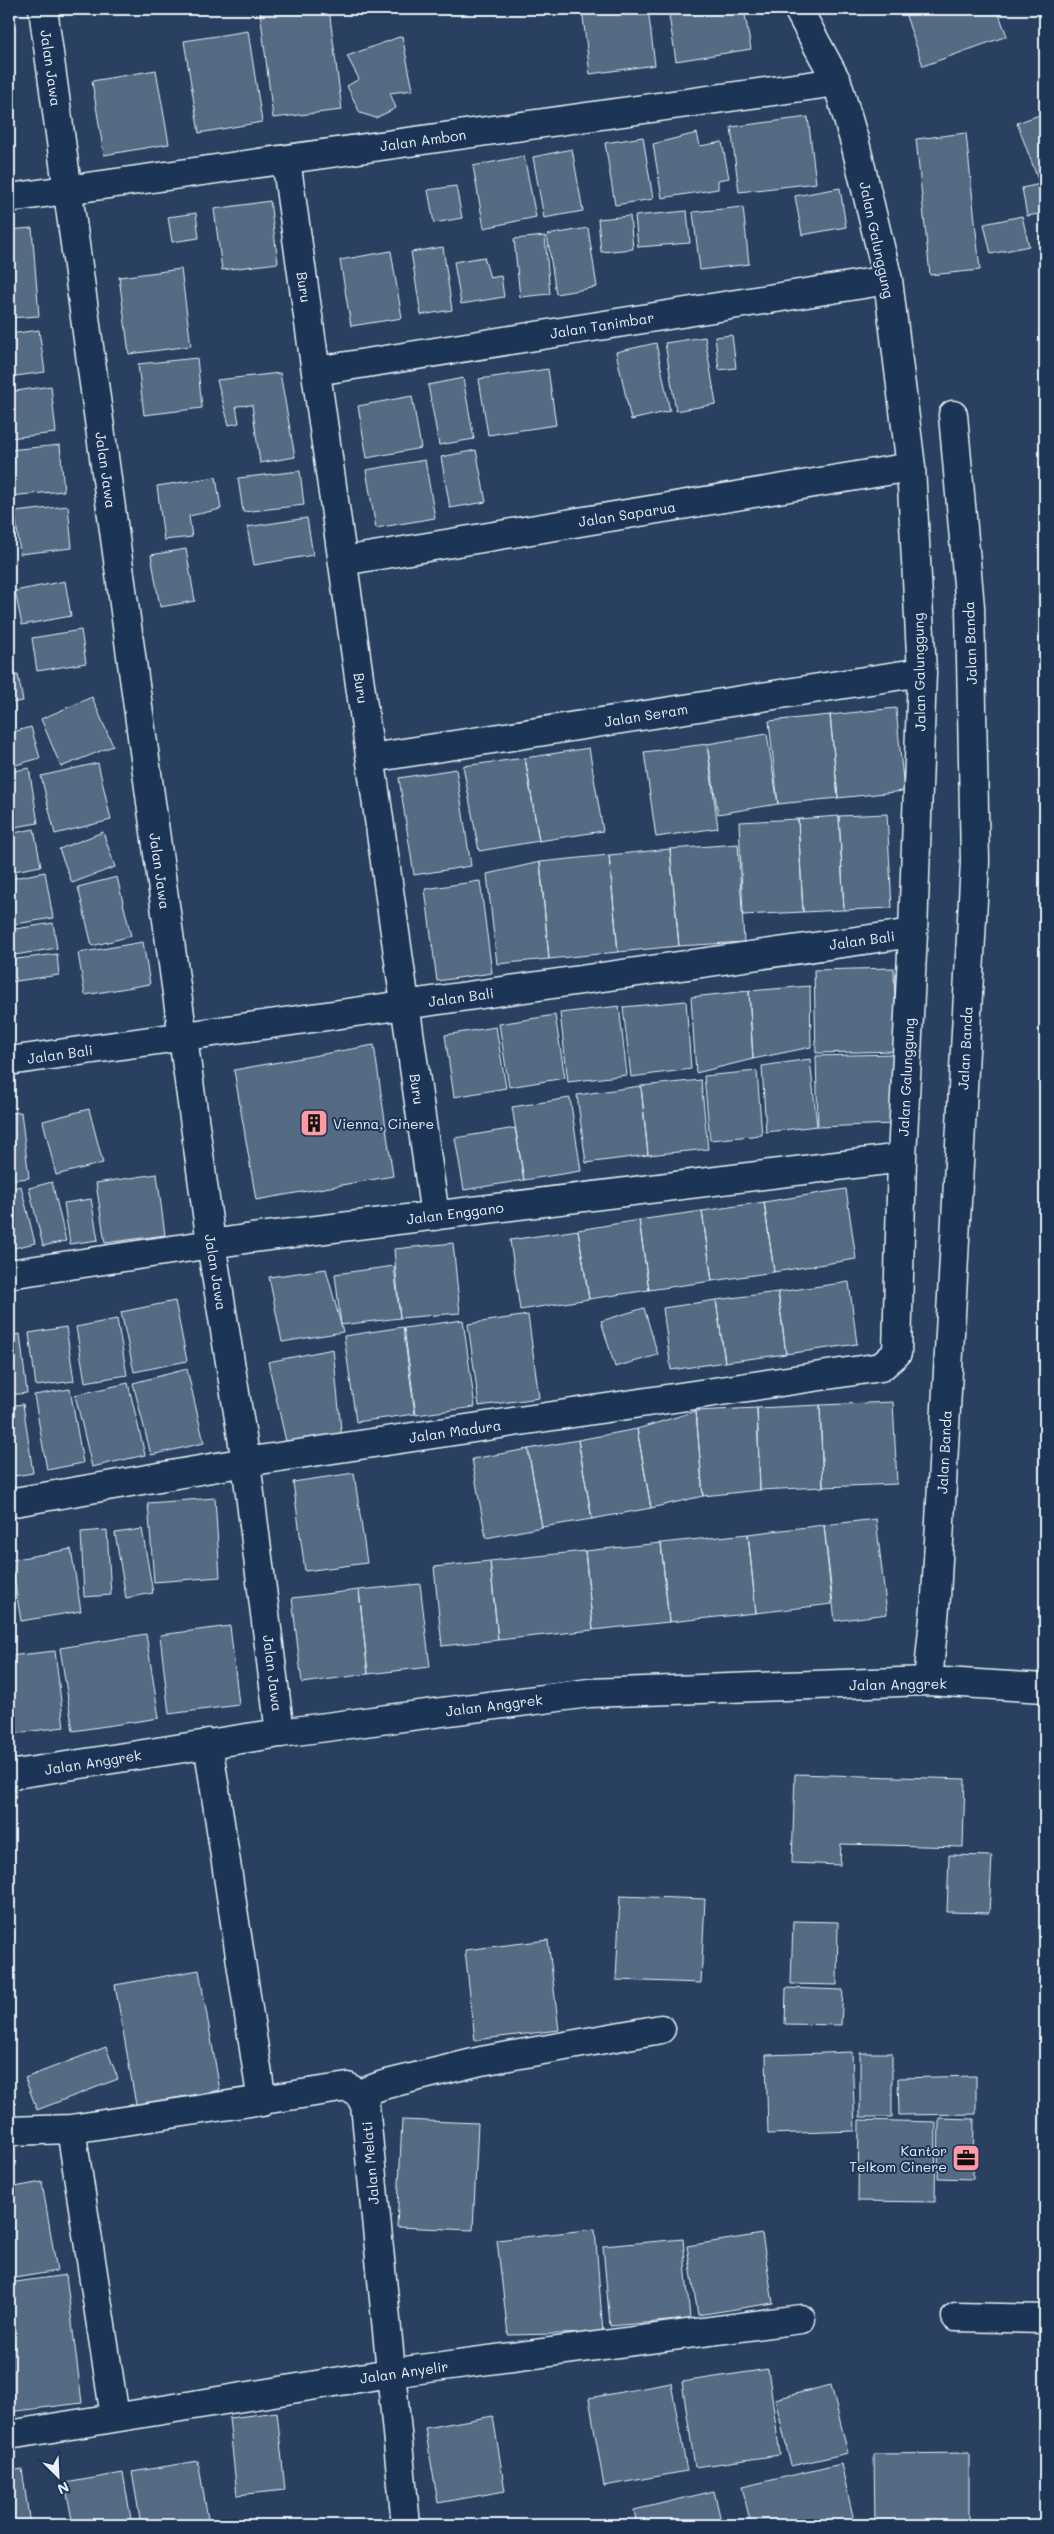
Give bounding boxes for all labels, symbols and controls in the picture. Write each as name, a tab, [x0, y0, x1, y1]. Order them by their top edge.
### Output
street label: Jalan Jawa	[36, 29, 66, 107]
street label: Jalan Ambon	[379, 125, 467, 155]
street label: Jalan Galunggung	[855, 180, 899, 300]
street label: Buru	[292, 270, 316, 304]
street label: Jalan Tanimbar	[549, 307, 655, 343]
street label: Jalan Jawa	[91, 431, 121, 509]
street label: Jalan Saparua	[577, 497, 677, 531]
street label: Jalan Banda	[959, 601, 981, 685]
street label: Jalan Galunggung	[908, 612, 930, 732]
street label: Buru	[349, 671, 373, 705]
street label: Jalan Seram	[603, 699, 689, 731]
street label: Jalan Jawa	[145, 832, 175, 910]
street label: Jalan Bali	[828, 926, 896, 954]
street label: Jalan Bali	[427, 983, 495, 1011]
street label: Jalan Banda	[953, 1006, 977, 1090]
street label: Jalan Galunggung	[893, 1017, 919, 1137]
street label: Jalan Bali	[26, 1040, 94, 1068]
street label: Buru	[405, 1072, 429, 1106]
building icon: Vienna, Cinere	[299, 1108, 329, 1138]
place label: Vienna, Cinere	[333, 1114, 434, 1133]
street label: Jalan Enggano	[405, 1198, 505, 1228]
street label: Jalan Jawa	[201, 1233, 231, 1311]
street label: Jalan Banda	[932, 1410, 956, 1494]
street label: Jalan Madura	[408, 1415, 502, 1447]
street label: Jalan Jawa	[259, 1634, 287, 1712]
street label: Jalan Anggrek	[849, 1674, 947, 1694]
street label: Jalan Anggrek	[444, 1690, 544, 1720]
street label: Jalan Anggrek	[43, 1745, 143, 1779]
street label: Jalan Melati	[357, 2121, 383, 2205]
place label: Kantor Telkom Cinere	[849, 2141, 947, 2176]
office icon: Kantor Telkom Cinere	[951, 2143, 981, 2173]
street label: Jalan Anyelir	[359, 2356, 449, 2388]
north arrow	[32, 2452, 82, 2502]
text: N	[55, 2477, 72, 2499]

